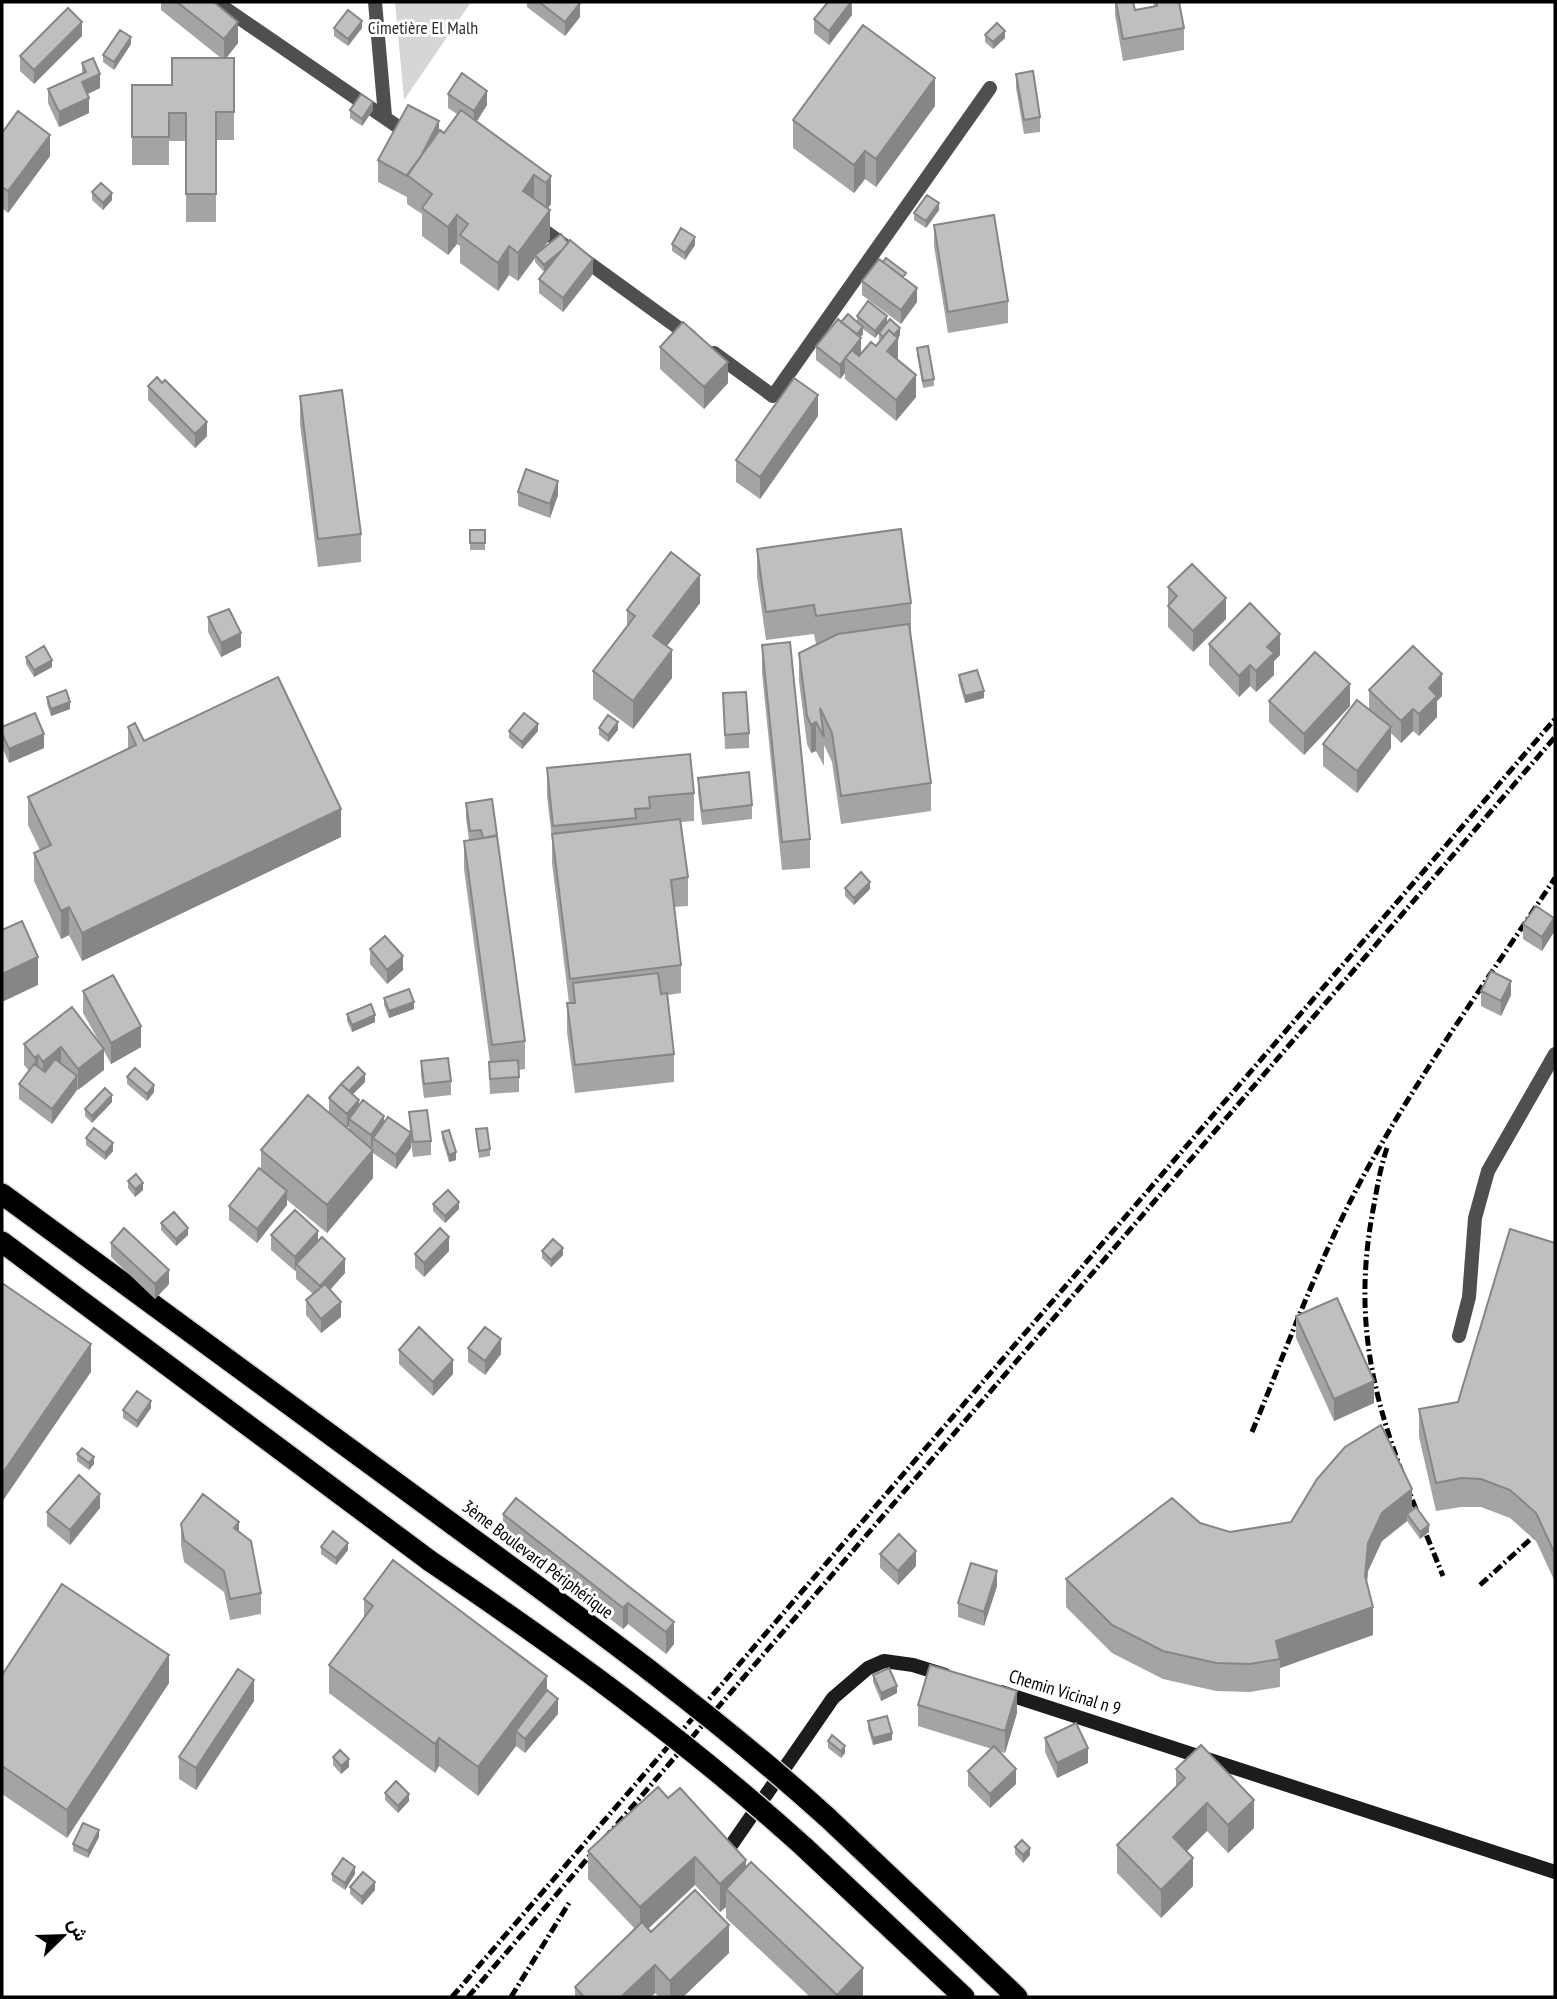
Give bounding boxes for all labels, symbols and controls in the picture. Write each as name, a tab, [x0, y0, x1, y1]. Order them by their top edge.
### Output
park label: Cimetière El Malh	[368, 16, 478, 39]
street label: 3ème Boulevard Périphérique	[458, 1495, 618, 1623]
street label: Chemin Vicinal n 9	[1006, 1664, 1124, 1720]
north arrow	[28, 1901, 98, 1971]
text: ش	[63, 1914, 94, 1945]

